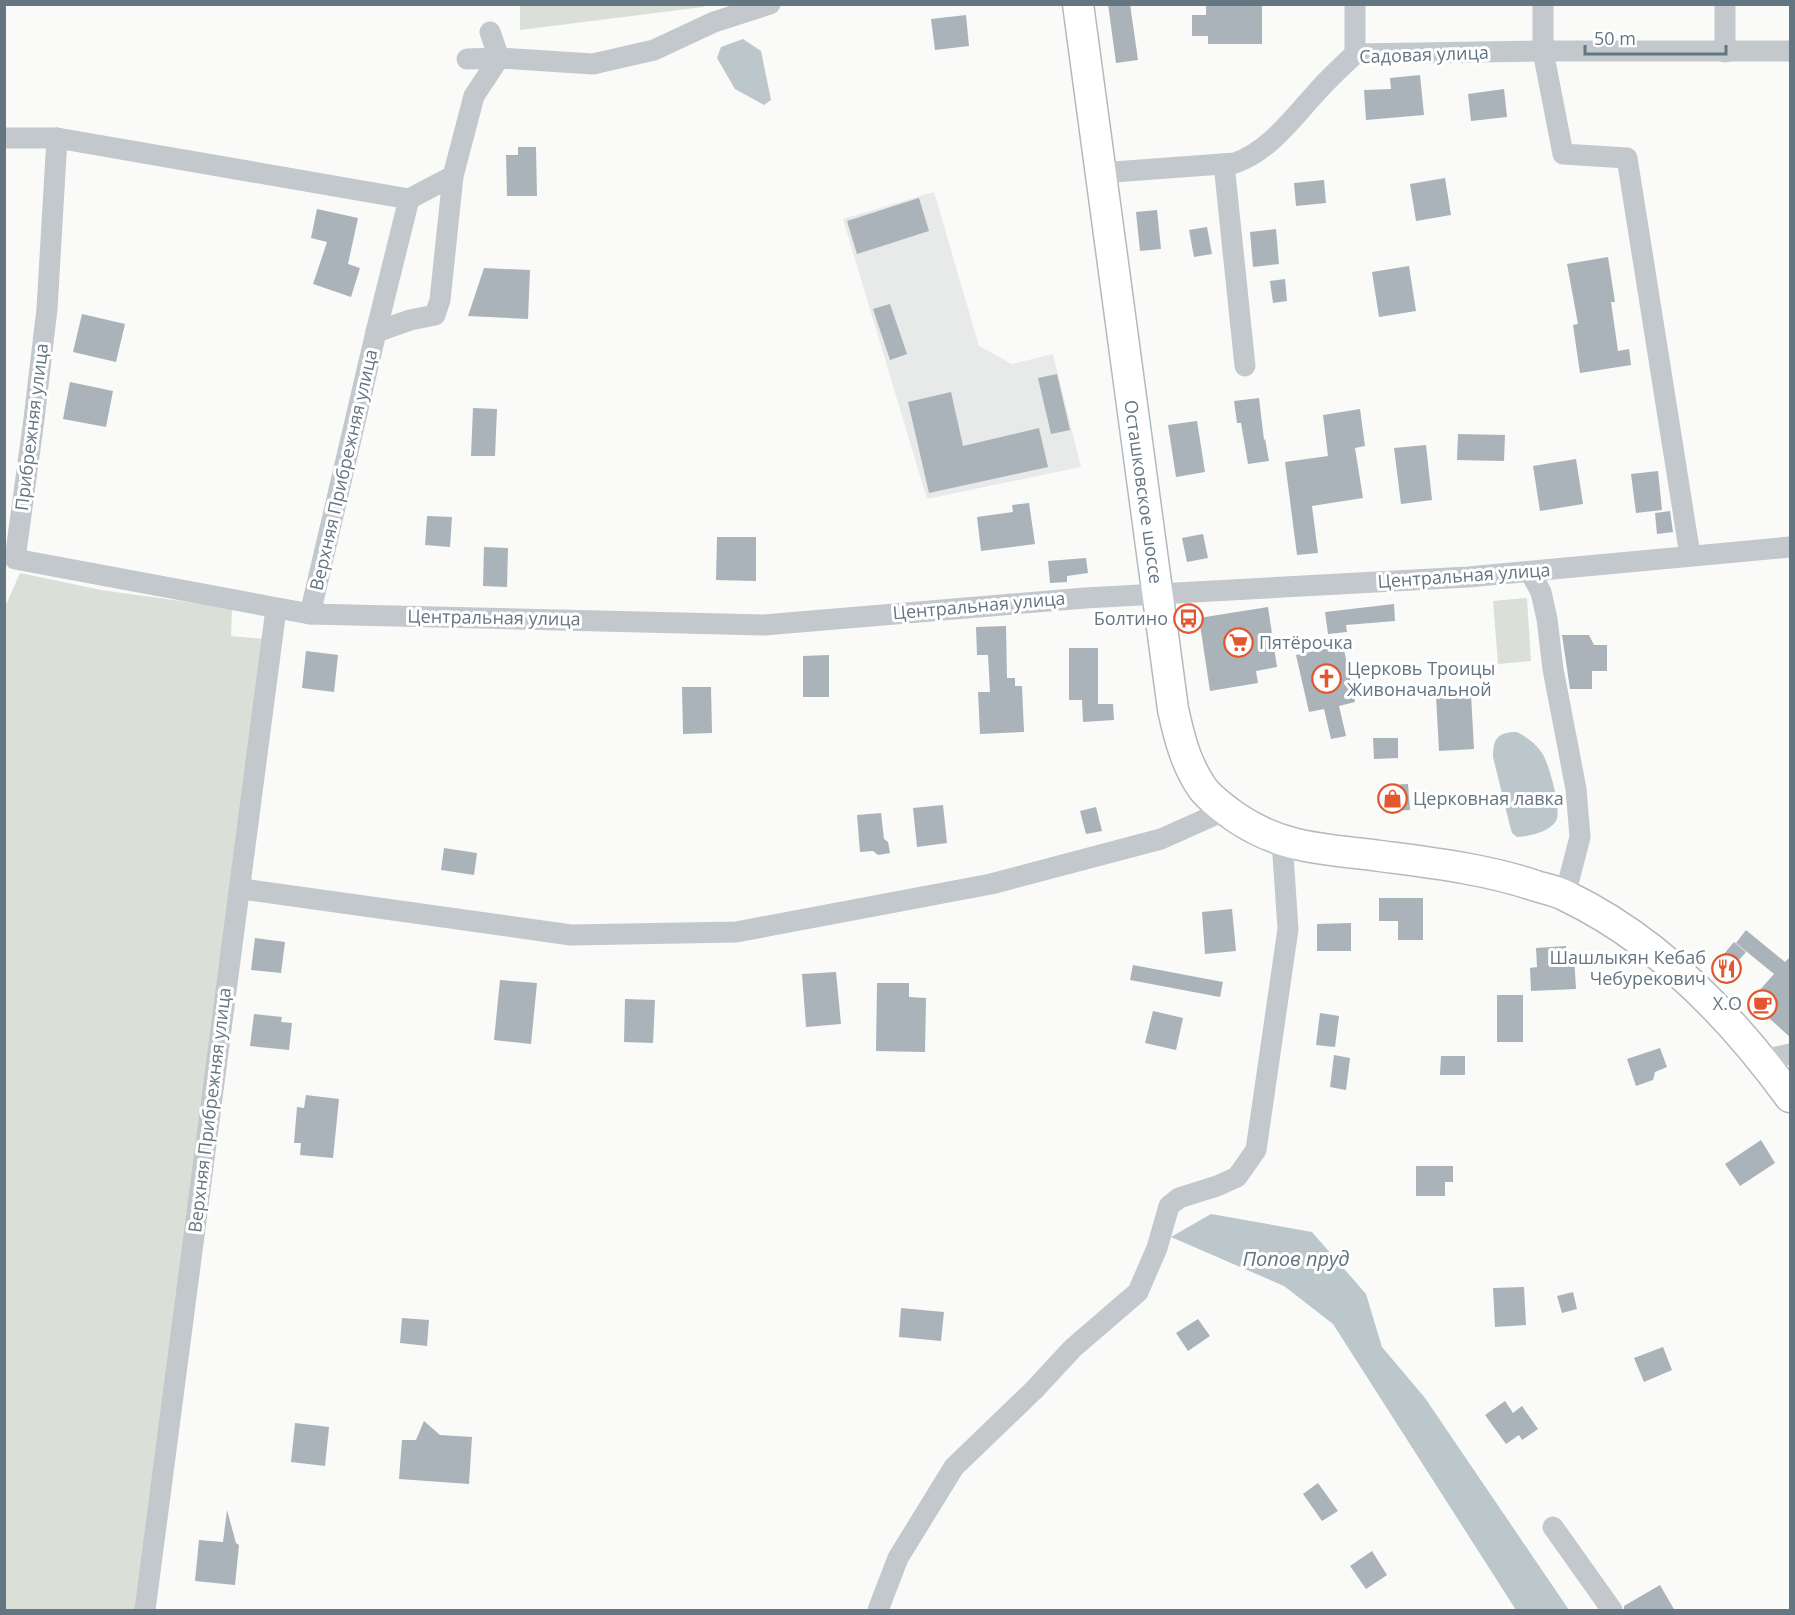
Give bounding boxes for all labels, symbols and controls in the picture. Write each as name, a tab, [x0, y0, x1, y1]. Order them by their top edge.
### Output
scale bar	[1585, 18, 1726, 56]
text: 50 m	[1594, 26, 1636, 50]
street label: Садовая улица	[1359, 40, 1489, 68]
street label: Прибрежняя улица	[9, 342, 53, 512]
street label: Верхняя Прибрежняя улица	[304, 347, 382, 593]
street label: Осташковское шоссе	[1119, 398, 1169, 585]
street label: Центральная улица	[1377, 557, 1551, 593]
street label: Центральная улица	[892, 585, 1066, 625]
street label: Центральная улица	[407, 603, 581, 631]
bus stop icon: Болтино	[1173, 603, 1205, 635]
place label: Болтино	[1094, 606, 1168, 630]
supermarket icon: Пятёрочка	[1222, 627, 1254, 659]
place label: Пятёрочка	[1259, 630, 1353, 654]
place label: Церковь Троицы Живоначальной	[1347, 656, 1495, 701]
church icon: Церковь Троицы Живоначальной	[1310, 663, 1342, 695]
shop icon: Церковная лавка	[1376, 783, 1408, 815]
place label: Церковная лавка	[1413, 786, 1564, 810]
place label: Шашлыкян Кебаб Чебурекович	[1549, 945, 1706, 990]
restaurant icon: Шашлыкян Кебаб Чебурекович	[1711, 952, 1743, 984]
street label: Верхняя Прибрежняя улица	[182, 986, 236, 1234]
cafe icon: X.O	[1747, 988, 1779, 1020]
place label: X.O	[1713, 991, 1742, 1015]
water label: Попов пруд	[1242, 1245, 1350, 1272]

